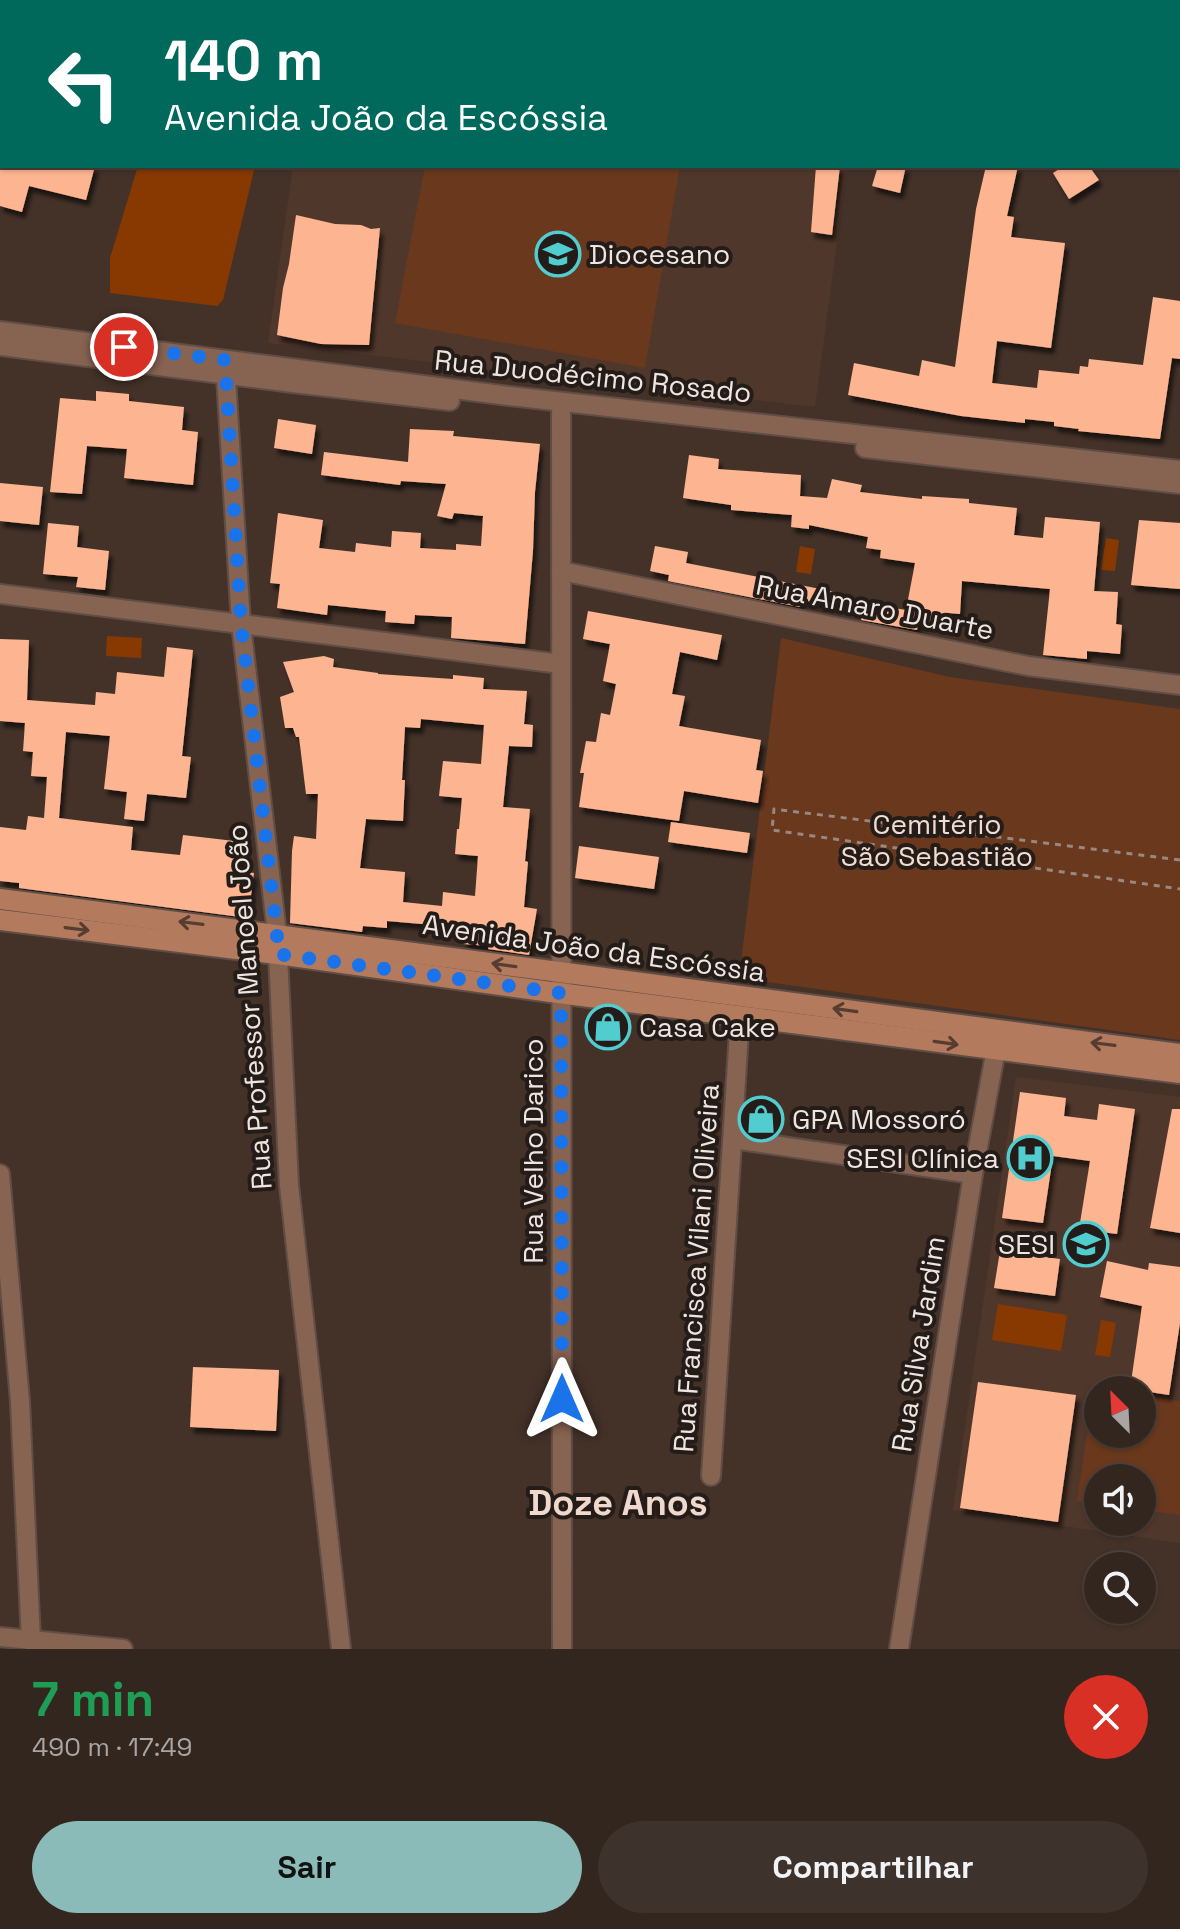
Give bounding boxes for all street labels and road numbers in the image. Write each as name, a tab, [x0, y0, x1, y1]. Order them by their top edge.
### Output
street label: Rua Duodécimo Rosado	[433, 341, 753, 411]
street label: Rua Amaro Duarte	[753, 566, 997, 648]
street label: Rua Professor Manoel João	[218, 823, 280, 1191]
street label: Avenida João da Escóssia	[420, 906, 768, 990]
street label: Rua Velho Darico	[515, 1038, 551, 1264]
street label: Rua Francisca Vilani Oliveira	[665, 1082, 727, 1454]
street label: Rua Silva Jardim	[883, 1234, 953, 1454]

